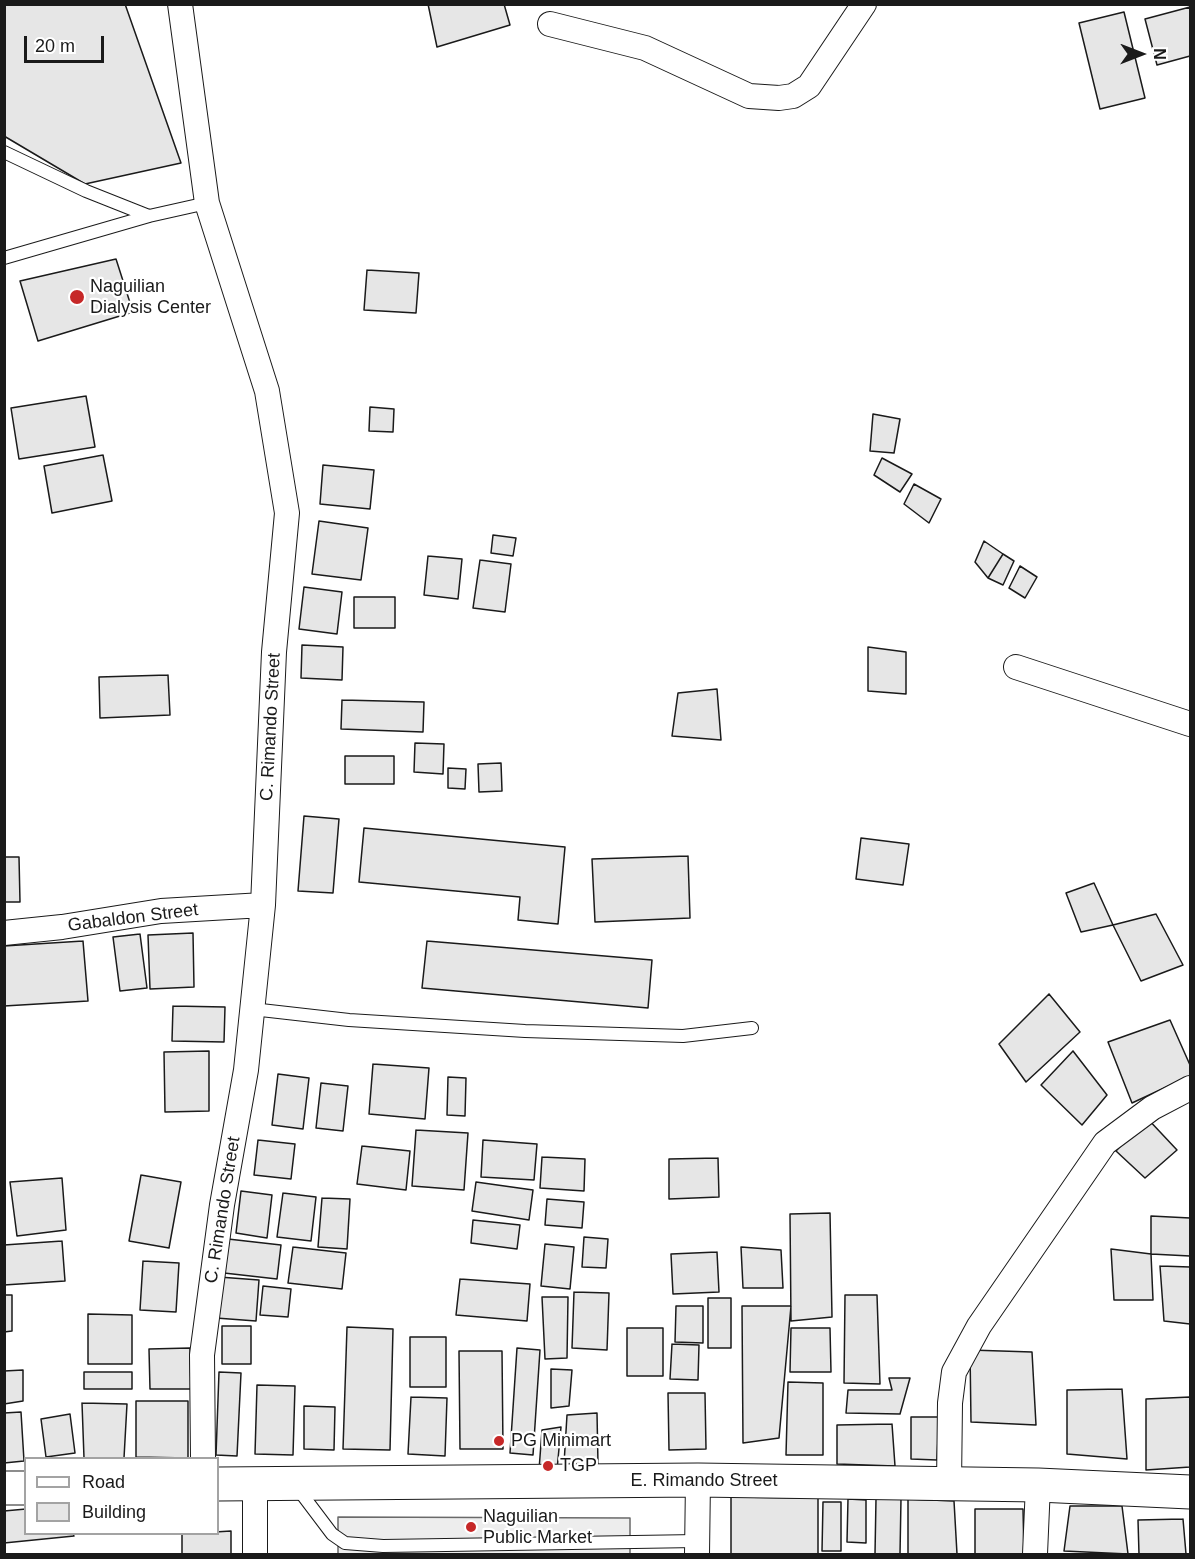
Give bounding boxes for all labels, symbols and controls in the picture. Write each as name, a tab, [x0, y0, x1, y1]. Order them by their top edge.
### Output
scale bar	[27, 24, 106, 62]
north arrow	[1111, 24, 1171, 84]
text: 20 m	[35, 36, 75, 56]
text: N	[1151, 48, 1168, 60]
place label: Naguilian Dialysis Center	[90, 276, 211, 318]
marker: Naguilian Dialysis Center	[68, 288, 86, 306]
street label: C. Rimando Street	[256, 653, 286, 801]
street label: Gabaldon Street	[67, 899, 199, 937]
street label: C. Rimando Street	[201, 1135, 245, 1285]
place label: PG Minimart	[511, 1430, 611, 1452]
marker: PG Minimart	[492, 1434, 506, 1448]
place label: TGP	[560, 1455, 597, 1477]
legend	[24, 1457, 219, 1535]
marker: TGP	[541, 1459, 555, 1473]
street label: E. Rimando Street	[630, 1470, 778, 1492]
text: Road	[82, 1472, 125, 1492]
text: Building	[82, 1502, 146, 1522]
place label: Naguilian Public Market	[483, 1506, 592, 1549]
marker: Naguilian Public Market	[464, 1520, 478, 1534]

